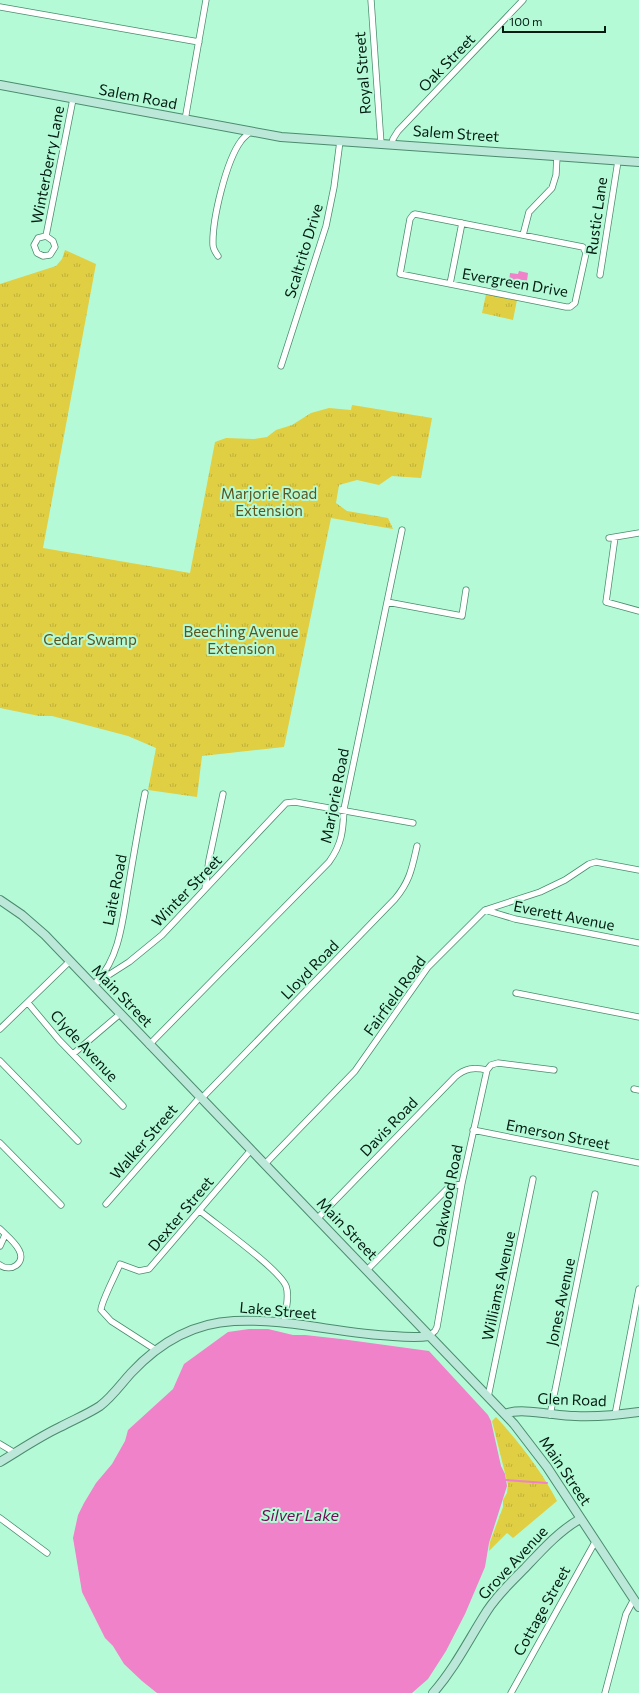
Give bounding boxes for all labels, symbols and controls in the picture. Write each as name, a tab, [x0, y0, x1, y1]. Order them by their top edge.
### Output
scale bar	[503, 8, 605, 34]
text: 100 m	[509, 14, 543, 28]
street label: Oak Street	[414, 30, 478, 95]
street label: Royal Street	[350, 31, 374, 115]
street label: Salem Road	[98, 80, 179, 112]
street label: Winterberry Lane	[27, 104, 67, 225]
street label: Salem Street	[412, 121, 500, 145]
street label: Rustic Lane	[582, 176, 610, 256]
street label: Scaltrito Drive	[280, 201, 326, 300]
street label: Evergreen Drive	[461, 264, 570, 300]
park label: Marjorie Road Extension	[221, 484, 317, 519]
park label: Beeching Avenue Extension	[184, 622, 299, 657]
park label: Cedar Swamp	[43, 630, 137, 648]
street label: Marjorie Road	[316, 747, 352, 845]
street label: Winter Street	[148, 851, 225, 930]
street label: Laite Road	[98, 853, 130, 927]
street label: Everett Avenue	[512, 896, 616, 934]
street label: Lloyd Road	[277, 936, 342, 1003]
street label: Fairfield Road	[359, 952, 429, 1039]
street label: Main Street	[89, 960, 157, 1030]
street label: Clyde Avenue	[47, 1006, 122, 1085]
street label: Davis Road	[356, 1093, 421, 1160]
street label: Walker Street	[106, 1100, 181, 1182]
street label: Emerson Street	[505, 1115, 612, 1153]
street label: Oakwood Road	[428, 1143, 466, 1249]
street label: Dexter Street	[144, 1172, 217, 1254]
street label: Main Street	[314, 1193, 382, 1263]
street label: Williams Avenue	[478, 1229, 518, 1342]
street label: Jones Avenue	[542, 1256, 578, 1347]
street label: Lake Street	[239, 1298, 317, 1322]
street label: Glen Road	[537, 1389, 607, 1409]
street label: Main Street	[536, 1432, 596, 1509]
water label: Silver Lake	[261, 1505, 339, 1524]
street label: Grove Avenue	[474, 1522, 551, 1603]
street label: Cottage Street	[509, 1562, 573, 1659]

